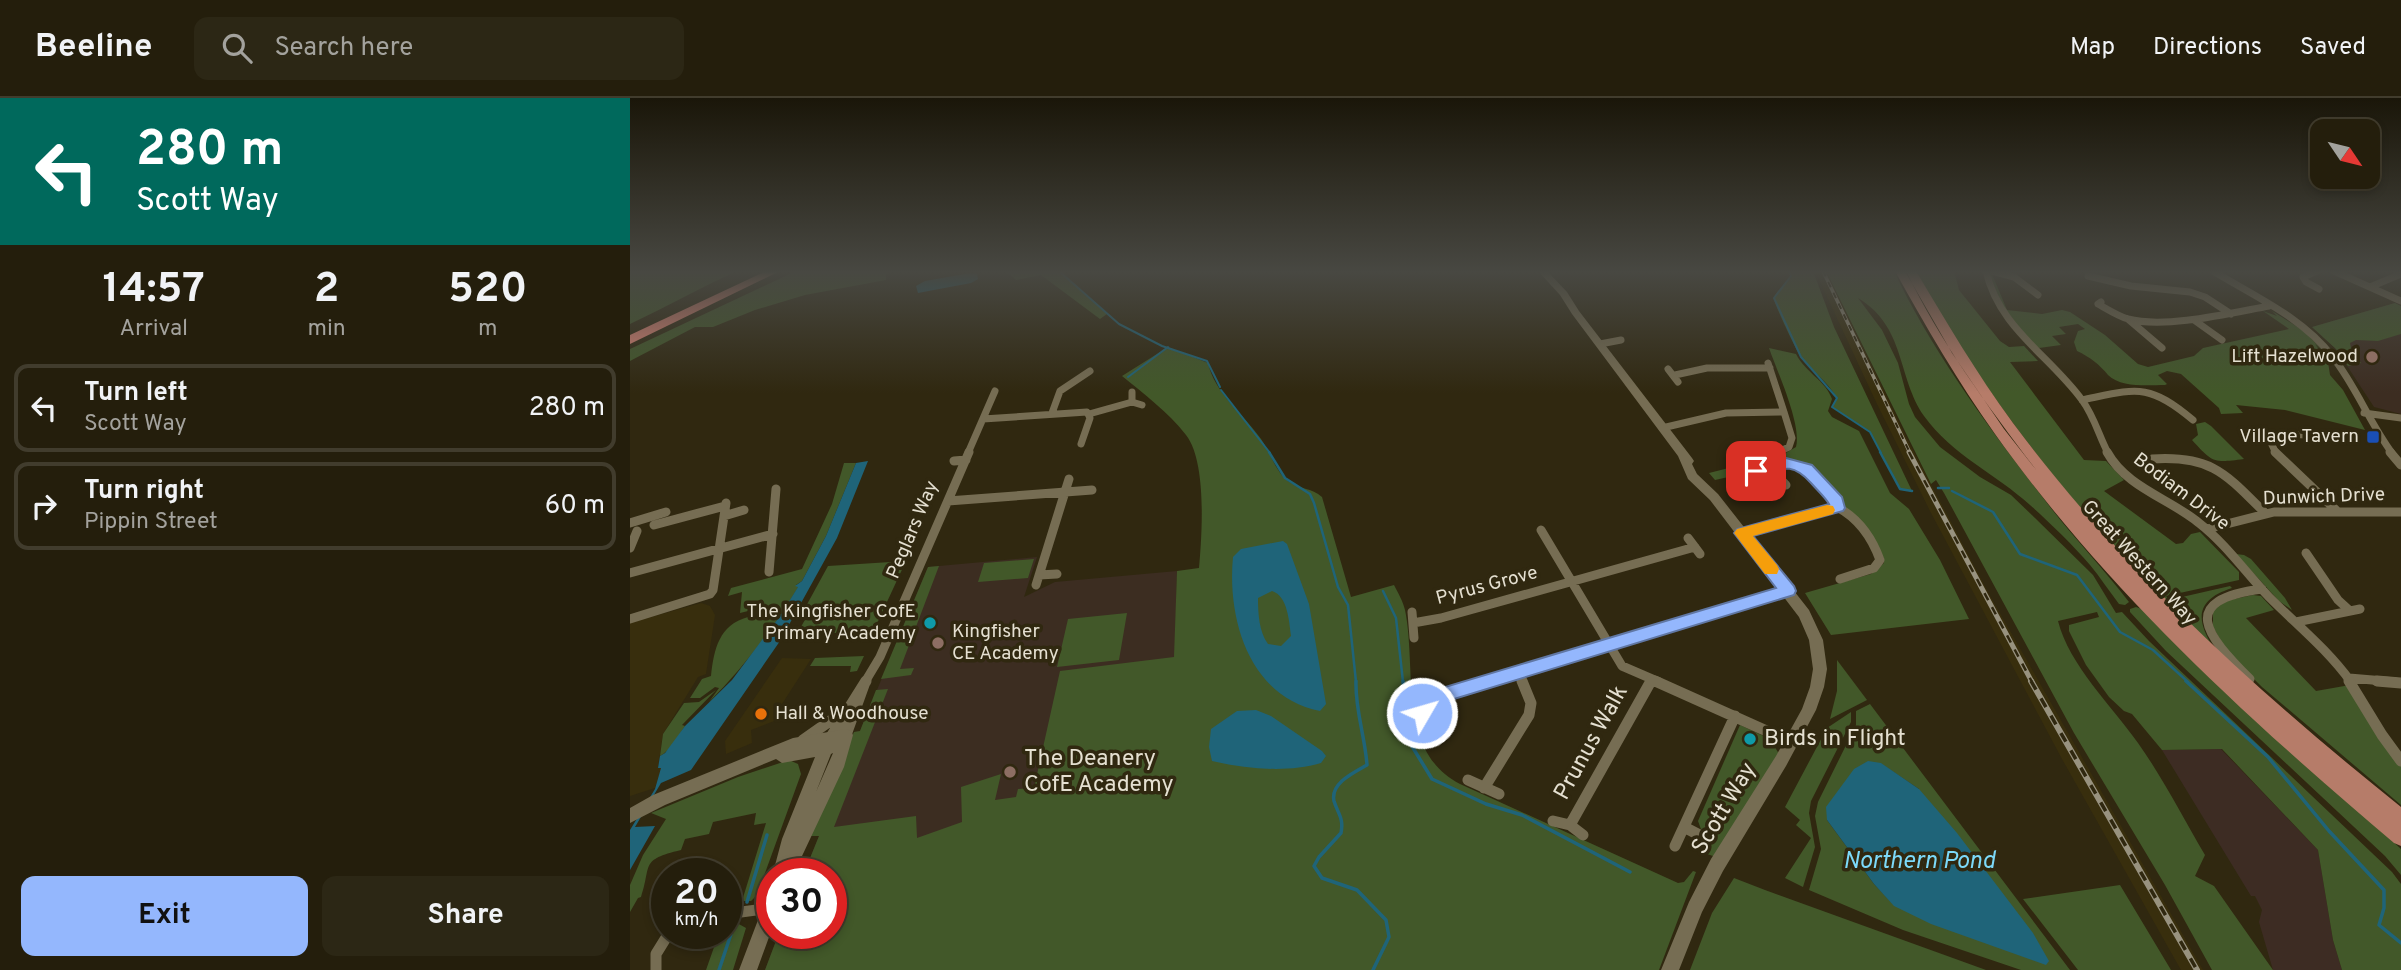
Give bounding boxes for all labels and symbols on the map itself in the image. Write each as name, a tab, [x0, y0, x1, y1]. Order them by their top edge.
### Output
north arrow	[2310, 119, 2380, 189]
place label: Lift Hazelwood	[2231, 345, 2358, 369]
marker: Lift Hazelwood	[2364, 349, 2380, 365]
place label: Village Tavern	[2239, 425, 2359, 449]
marker: Village Tavern	[2365, 429, 2381, 445]
pin	[1726, 441, 1786, 501]
street label: Bodiam Drive	[2128, 448, 2234, 536]
street label: Peglars Way	[882, 477, 944, 583]
street label: Dunwich Drive	[2262, 483, 2386, 511]
street label: Great Western Way	[2076, 495, 2202, 631]
street label: Pyrus Grove	[1433, 561, 1541, 611]
place label: The Kingfisher CofE Primary Academy	[746, 600, 916, 646]
marker: The Kingfisher CofE Primary Academy	[922, 615, 938, 631]
place label: Kingfisher CE Academy	[952, 620, 1059, 666]
marker: Kingfisher CE Academy	[930, 635, 946, 651]
position arrow	[1385, 676, 1459, 750]
street label: Prunus Walk	[1549, 680, 1635, 806]
place label: Hall & Woodhouse	[775, 702, 928, 726]
marker: Hall & Woodhouse	[753, 706, 769, 722]
place label: Birds in Flight	[1764, 725, 1906, 754]
marker: Birds in Flight	[1742, 731, 1758, 747]
place label: The Deanery CofE Academy	[1024, 745, 1174, 800]
street label: Scott Way	[1686, 758, 1764, 860]
marker: The Deanery CofE Academy	[1002, 764, 1018, 780]
water label: Northern Pond	[1843, 847, 1997, 877]
speed limit sign: 30	[756, 858, 847, 949]

